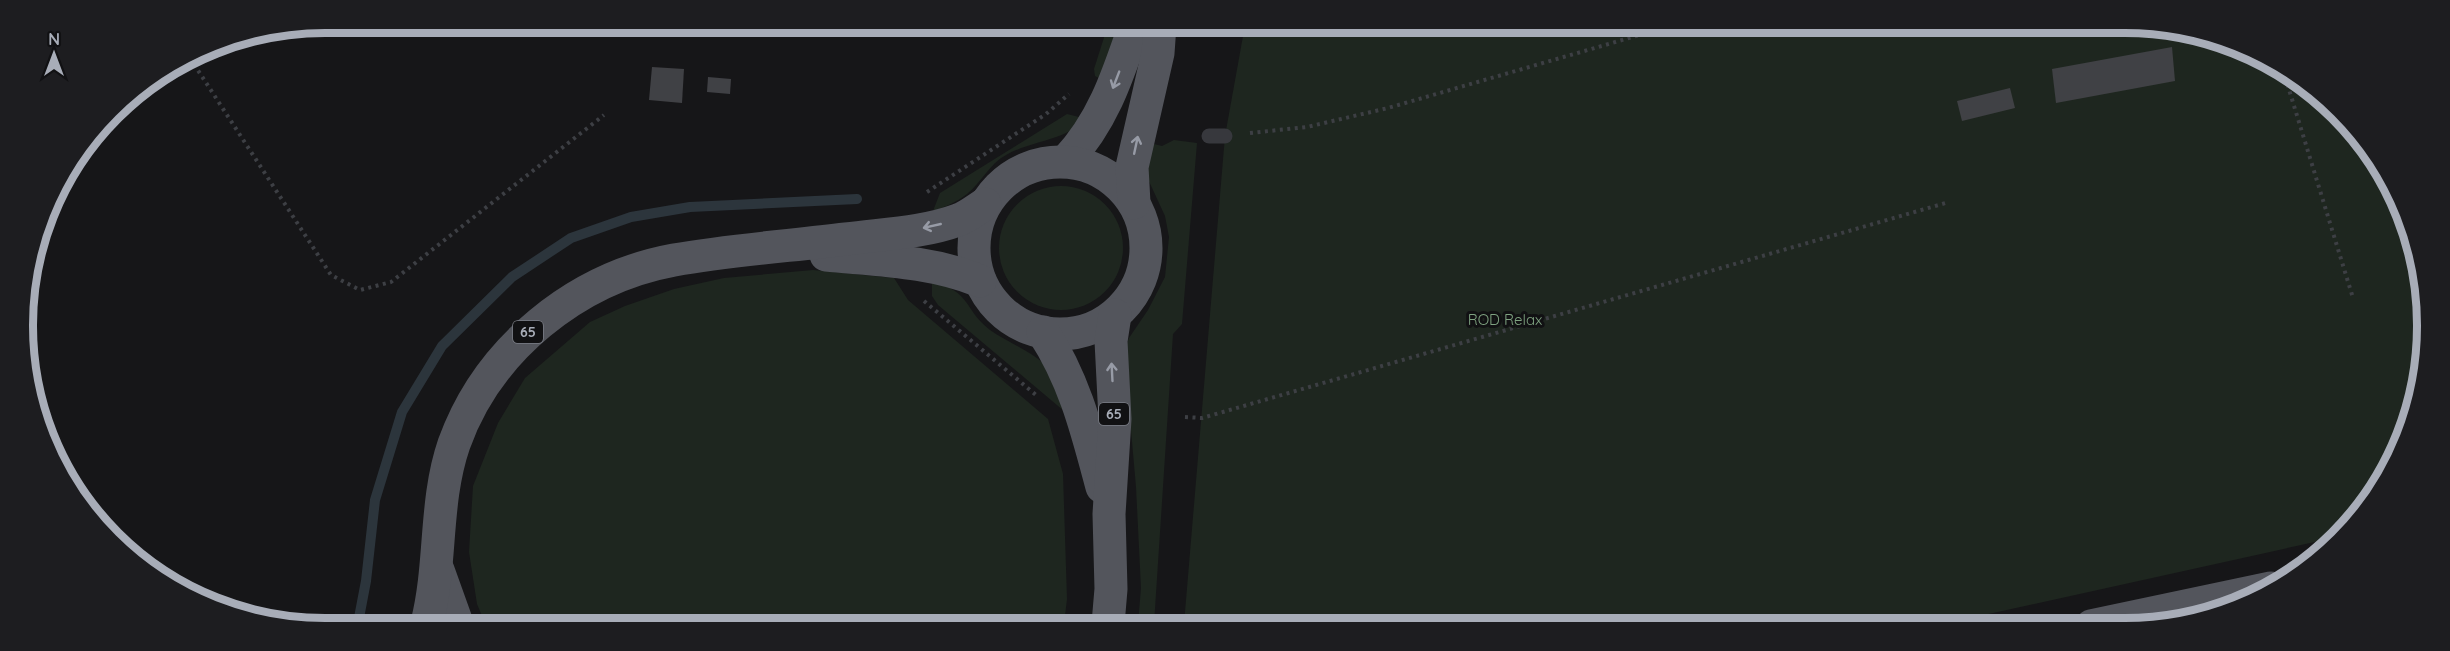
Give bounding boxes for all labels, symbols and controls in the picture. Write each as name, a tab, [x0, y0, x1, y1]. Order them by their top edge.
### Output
north arrow	[24, 24, 84, 84]
text: N	[48, 29, 60, 49]
one-way arrow	[1109, 70, 1120, 89]
one-way arrow	[1131, 136, 1142, 155]
one-way arrow	[923, 221, 942, 233]
park label: ROD Relax	[1468, 310, 1542, 329]
road number: 65	[513, 321, 543, 343]
one-way arrow	[1107, 363, 1118, 383]
road number: 65	[1099, 403, 1129, 425]

